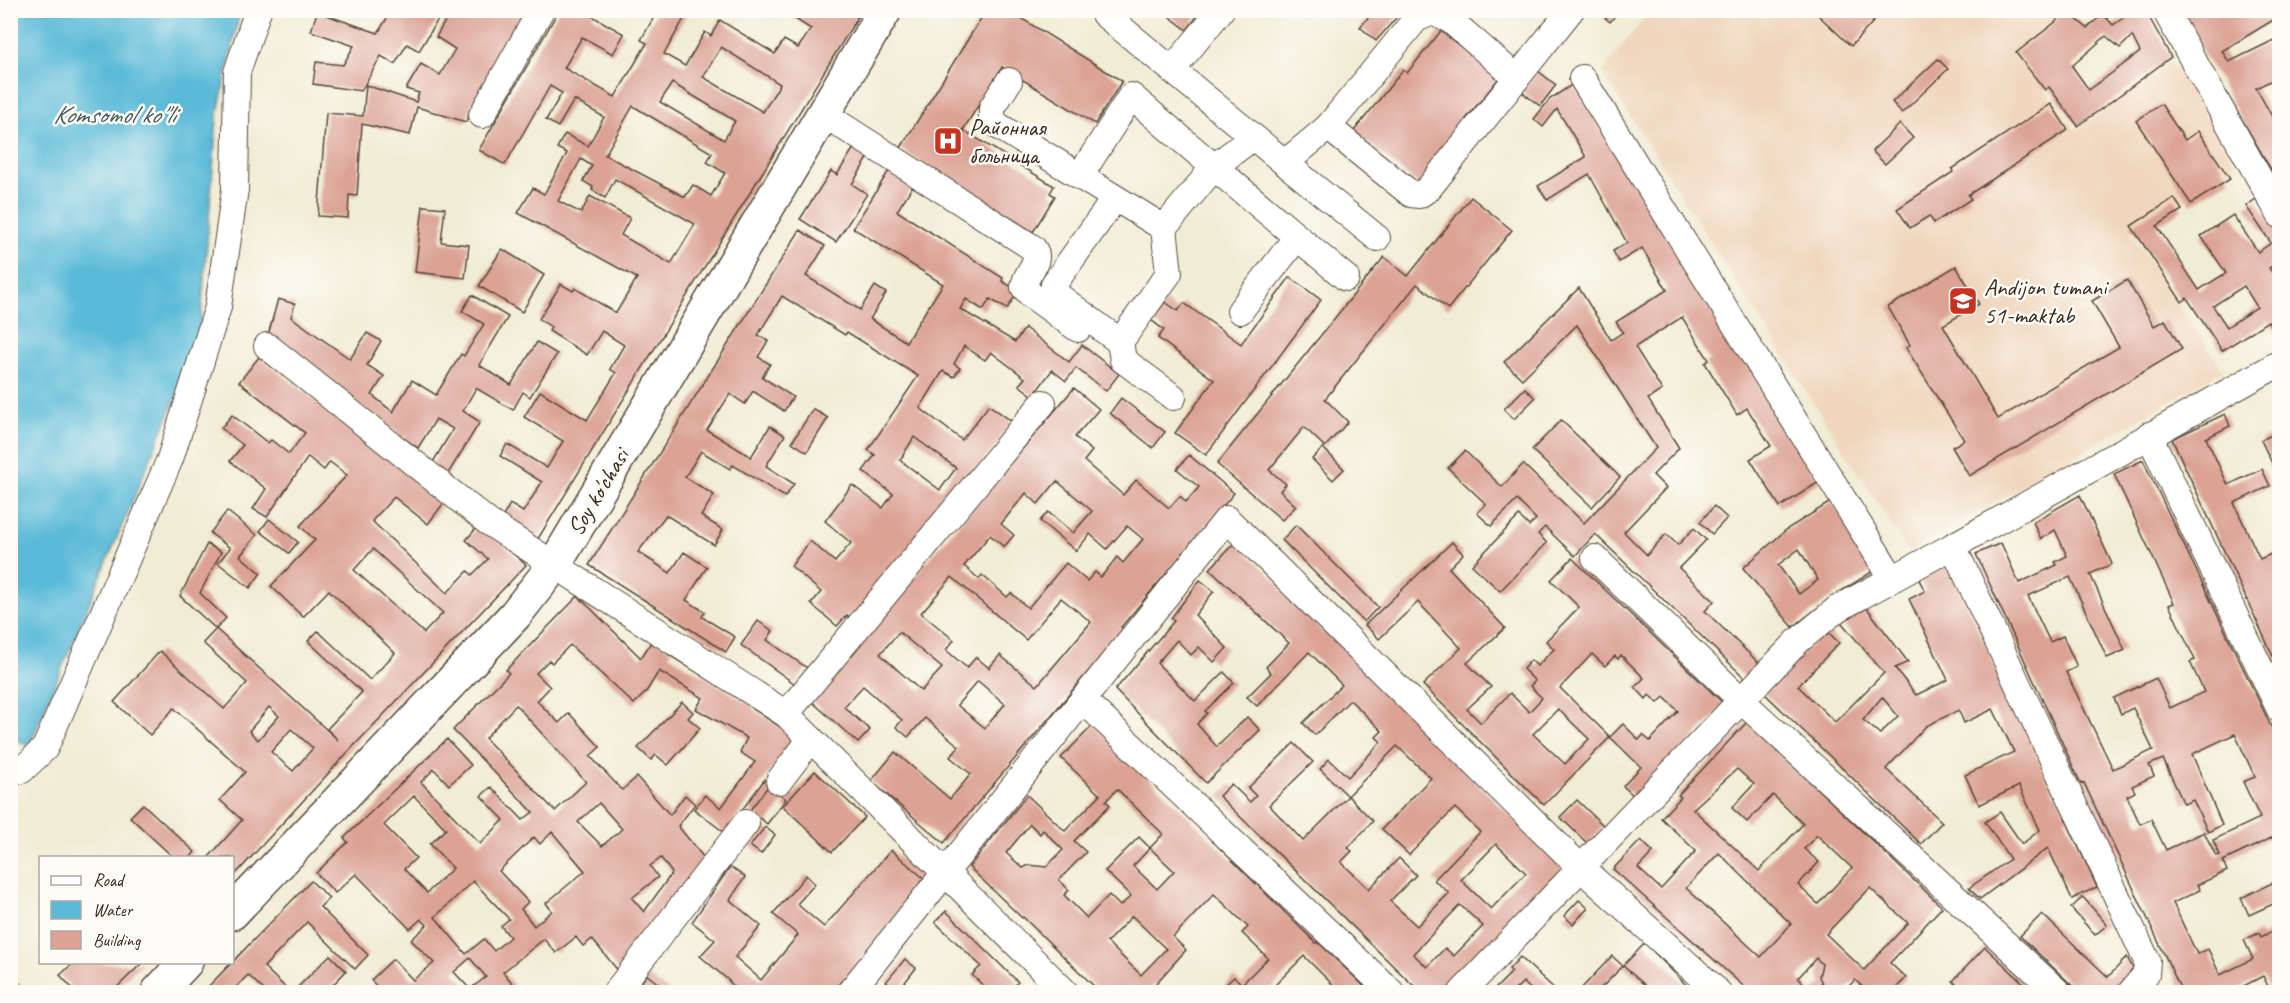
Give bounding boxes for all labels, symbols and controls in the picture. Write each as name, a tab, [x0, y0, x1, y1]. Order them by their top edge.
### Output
water label: Komsomol ko"li	[53, 98, 181, 131]
place label: Районная больница	[969, 112, 1047, 170]
hospital icon: Районная больница	[932, 125, 964, 157]
place label: Andijon tumani 51-maktab	[1984, 272, 2109, 330]
school or university icon: Andijon tumani 51-maktab	[1947, 285, 1979, 317]
street label: Soy ko'chasi	[560, 441, 637, 541]
legend	[39, 856, 234, 964]
text: Road	[93, 869, 126, 891]
text: Water	[93, 899, 134, 921]
text: Building	[93, 929, 142, 951]

